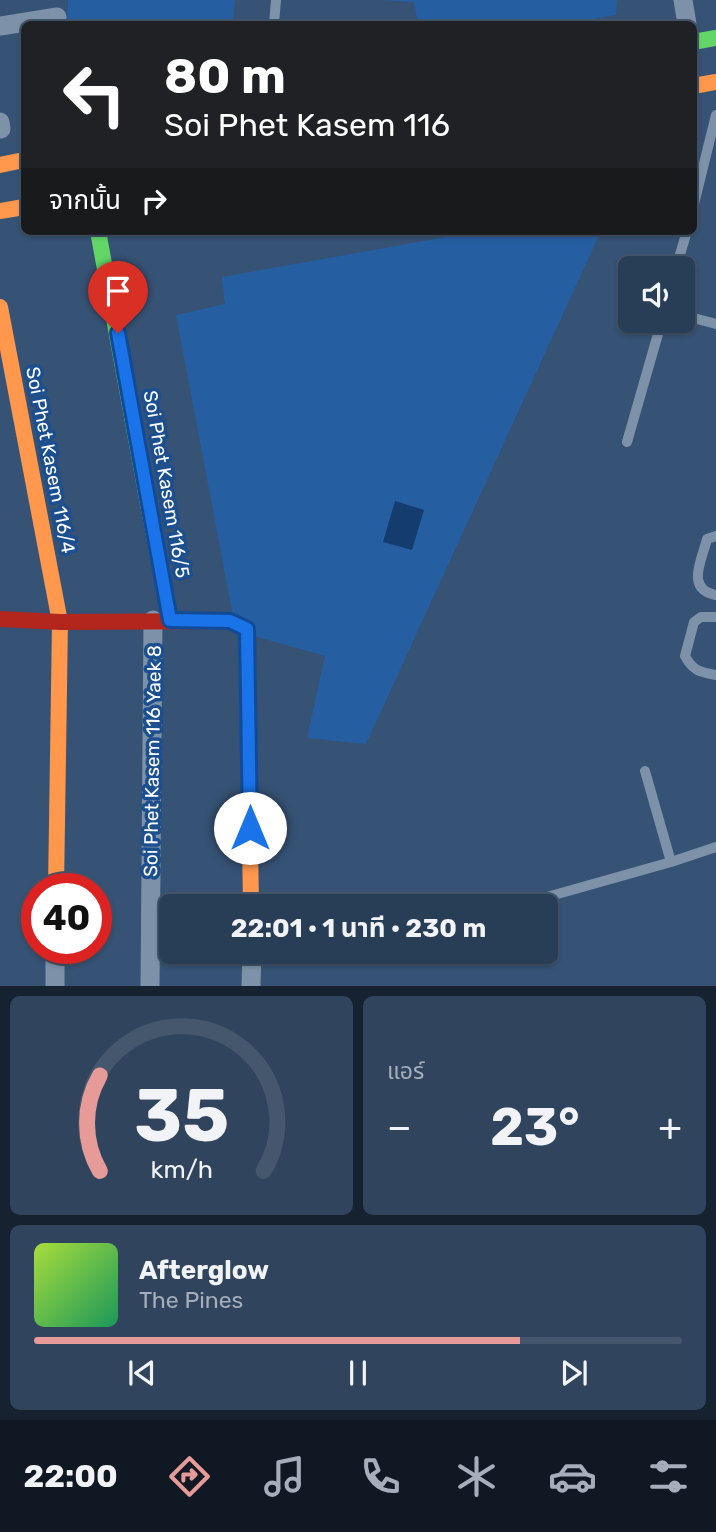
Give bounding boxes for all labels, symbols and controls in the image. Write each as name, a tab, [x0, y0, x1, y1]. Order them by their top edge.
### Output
text: 80 m	[164, 47, 286, 105]
icon: left	[49, 49, 140, 140]
text: Soi Phet Kasem 116	[164, 106, 450, 144]
icon: right	[135, 182, 173, 220]
text: จากนั้น	[49, 185, 121, 216]
map controls	[618, 256, 695, 333]
button: sound	[618, 256, 695, 333]
pin	[88, 261, 148, 333]
icon: arrive	[99, 272, 137, 310]
street label: Soi Phet Kasem 116/4	[21, 365, 80, 556]
street label: Soi Phet Kasem 116/5	[139, 388, 194, 580]
street label: Soi Phet Kasem 116 Yaek 8	[139, 645, 166, 877]
position arrow	[213, 791, 287, 865]
speed limit sign: 40	[21, 873, 112, 964]
text: 22:01 · 1 นาที · 230 m	[231, 913, 486, 944]
text: แอร์	[387, 1057, 424, 1085]
text: 35	[134, 1074, 229, 1160]
text: 23°	[490, 1096, 580, 1158]
text: −	[387, 1104, 412, 1150]
text: +	[658, 1104, 682, 1150]
text: km/h	[150, 1155, 213, 1184]
text: Afterglow	[139, 1255, 269, 1286]
text: The Pines	[139, 1286, 243, 1314]
icon: previous	[123, 1354, 161, 1392]
icon: pause	[339, 1354, 377, 1392]
icon: next	[555, 1354, 593, 1392]
icon: directions	[165, 1452, 214, 1501]
icon: music	[260, 1452, 309, 1501]
icon: phone	[356, 1452, 405, 1501]
icon: climate	[452, 1452, 501, 1501]
icon: car	[548, 1452, 597, 1501]
icon: filters	[644, 1452, 693, 1501]
text: 22:00	[23, 1457, 118, 1495]

